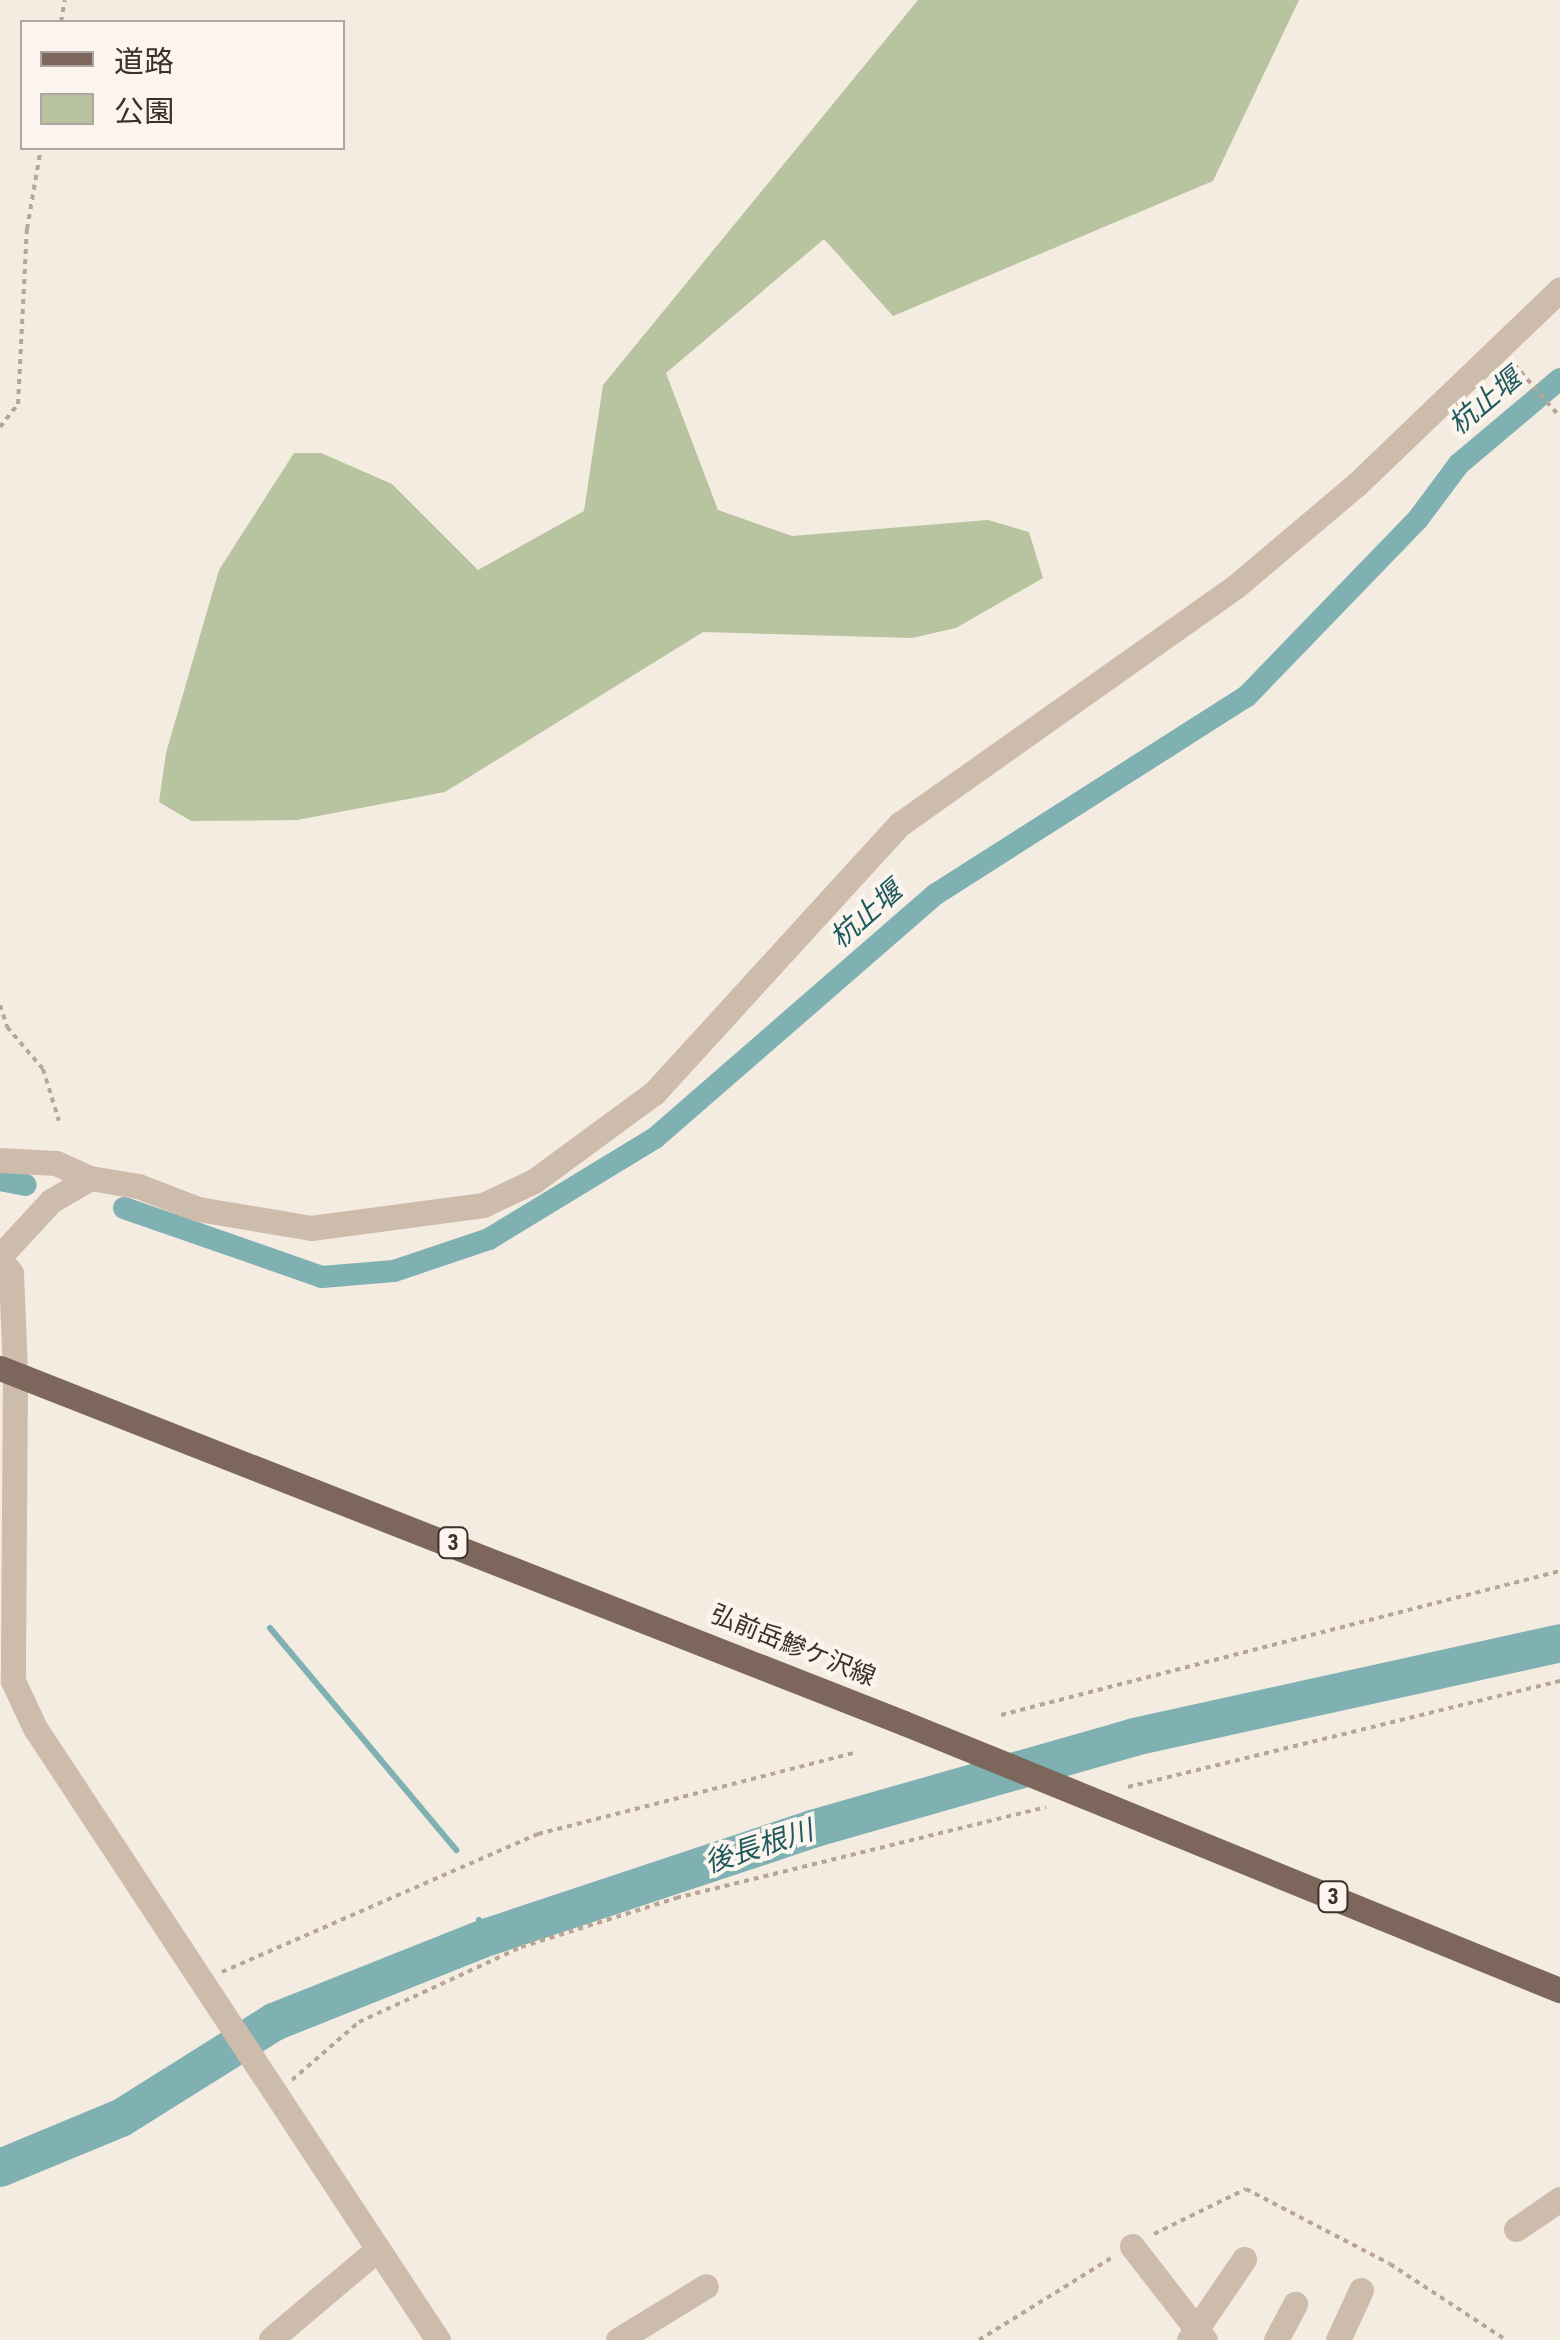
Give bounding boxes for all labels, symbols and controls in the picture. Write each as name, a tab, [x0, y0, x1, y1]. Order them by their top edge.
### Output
legend	[20, 20, 345, 150]
text: 道路	[114, 44, 174, 79]
text: 公園	[114, 94, 174, 129]
water label: 杭止堰	[1442, 362, 1528, 442]
water label: 杭止堰	[823, 875, 909, 955]
road number: 3	[436, 1526, 470, 1560]
street label: 弘前岳鰺ケ沢線	[706, 1599, 880, 1693]
water label: 後長根川	[701, 1814, 817, 1880]
road number: 3	[1316, 1880, 1350, 1914]

